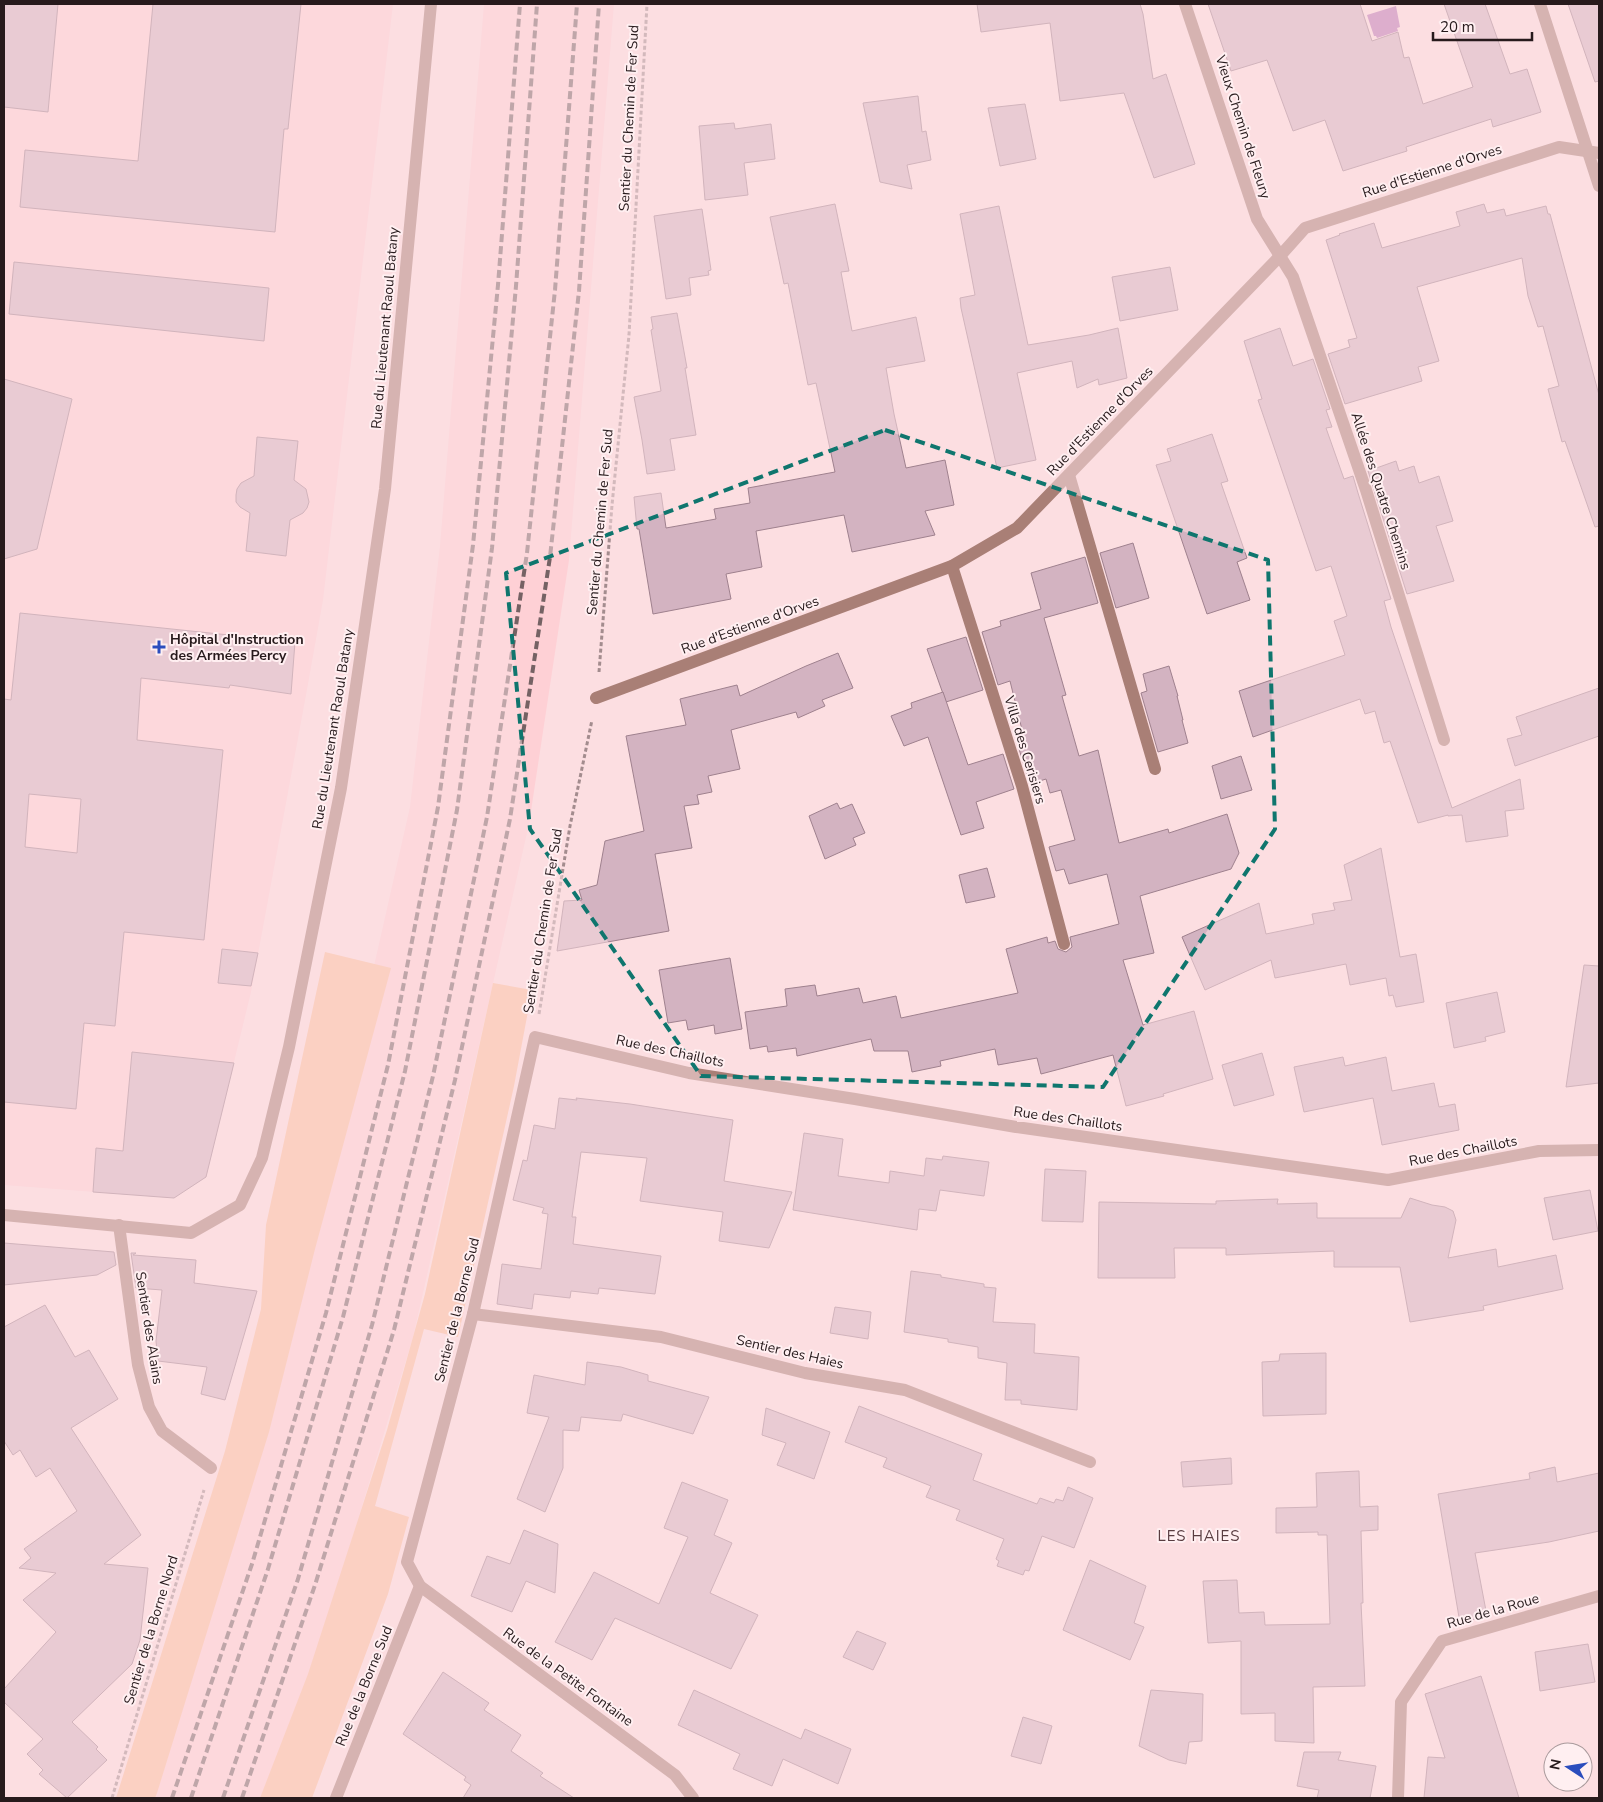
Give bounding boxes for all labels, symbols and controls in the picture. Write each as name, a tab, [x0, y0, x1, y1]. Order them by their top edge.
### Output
scale bar	[1433, 10, 1532, 42]
text: 20 m	[1440, 17, 1475, 37]
street label: Sentier du Chemin de Fer Sud	[615, 24, 643, 212]
street label: Vieux Chemin de Fleury	[1211, 52, 1275, 202]
street label: Rue d'Estienne d'Orves	[1360, 139, 1504, 203]
street label: Rue du Lieutenant Raoul Batany	[367, 225, 403, 430]
street label: Rue d'Estienne d'Orves	[1043, 362, 1158, 480]
street label: Allée des Quatre Chemins	[1347, 410, 1416, 572]
street label: Sentier du Chemin de Fer Sud	[582, 428, 618, 616]
street label: Rue d'Estienne d'Orves	[678, 591, 822, 659]
street label: Rue du Lieutenant Raoul Batany	[308, 627, 358, 831]
place label: Hôpital d'Instruction des Armées Percy	[170, 630, 304, 665]
marker: Hôpital d'Instruction des Armées Percy	[152, 640, 166, 654]
street label: Villa des Cerisiers	[999, 693, 1051, 807]
street label: Sentier du Chemin de Fer Sud	[519, 827, 567, 1015]
street label: Rue des Chaillots	[614, 1030, 726, 1072]
street label: Rue des Chaillots	[1012, 1102, 1124, 1136]
street label: Rue des Chaillots	[1407, 1131, 1519, 1171]
street label: Sentier de la Borne Sud	[430, 1236, 484, 1384]
street label: Sentier des Alains	[131, 1270, 167, 1386]
street label: Sentier des Haies	[734, 1330, 846, 1374]
district label: LES HAIES	[1158, 1526, 1240, 1546]
street label: Sentier de la Borne Nord	[119, 1553, 183, 1707]
street label: Rue de la Roue	[1445, 1589, 1541, 1633]
street label: Rue de la Borne Sud	[331, 1623, 397, 1749]
street label: Rue de la Petite Fontaine	[499, 1623, 637, 1731]
north arrow	[1543, 1742, 1593, 1792]
text: N	[1545, 1757, 1566, 1772]

